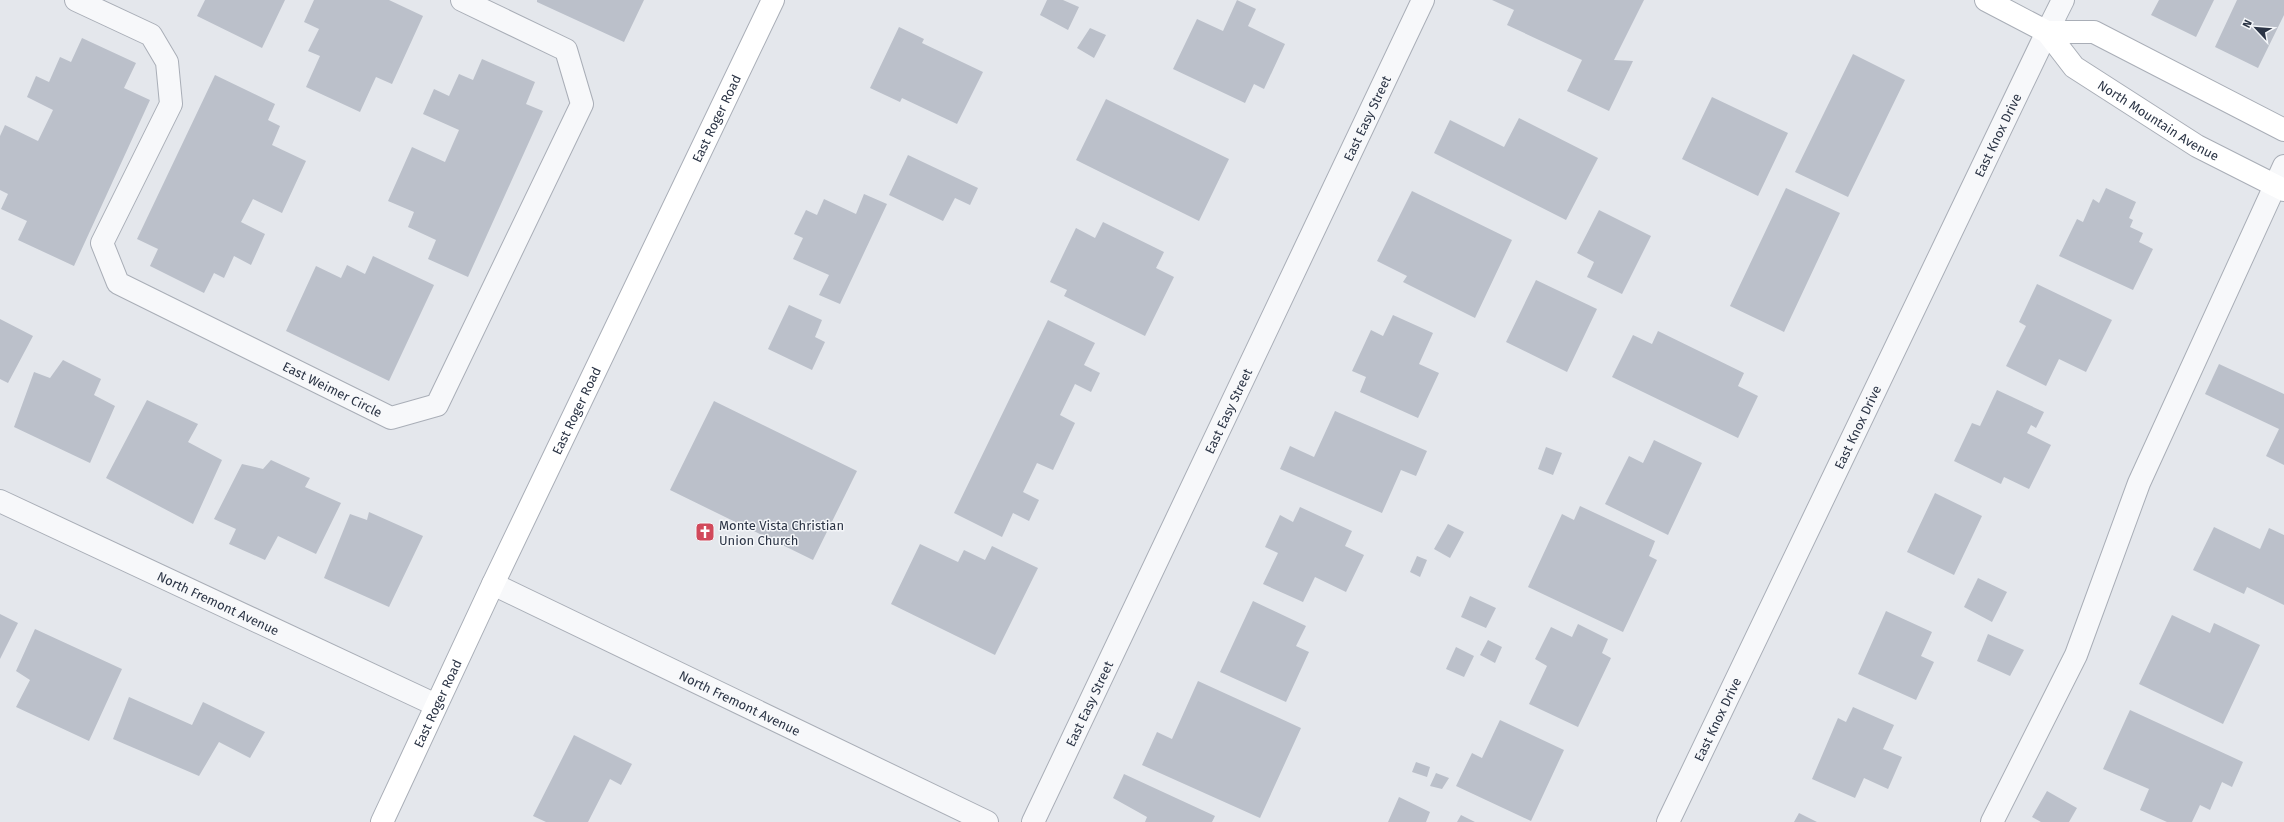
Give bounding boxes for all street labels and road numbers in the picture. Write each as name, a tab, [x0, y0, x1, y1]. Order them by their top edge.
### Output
street label: East Roger Road	[689, 72, 744, 165]
street label: East Easy Street	[1341, 73, 1394, 164]
street label: North Mountain Avenue	[2095, 77, 2221, 164]
street label: East Knox Drive	[1972, 91, 2025, 179]
street label: East Weimer Circle	[280, 359, 384, 420]
street label: East Roger Road	[549, 364, 604, 457]
street label: East Easy Street	[1202, 366, 1255, 456]
street label: East Knox Drive	[1831, 383, 1884, 472]
street label: North Fremont Avenue	[155, 569, 281, 639]
street label: East Roger Road	[411, 657, 465, 750]
street label: East Easy Street	[1063, 658, 1116, 749]
street label: North Fremont Avenue	[677, 668, 803, 739]
street label: East Knox Drive	[1691, 675, 1744, 764]

